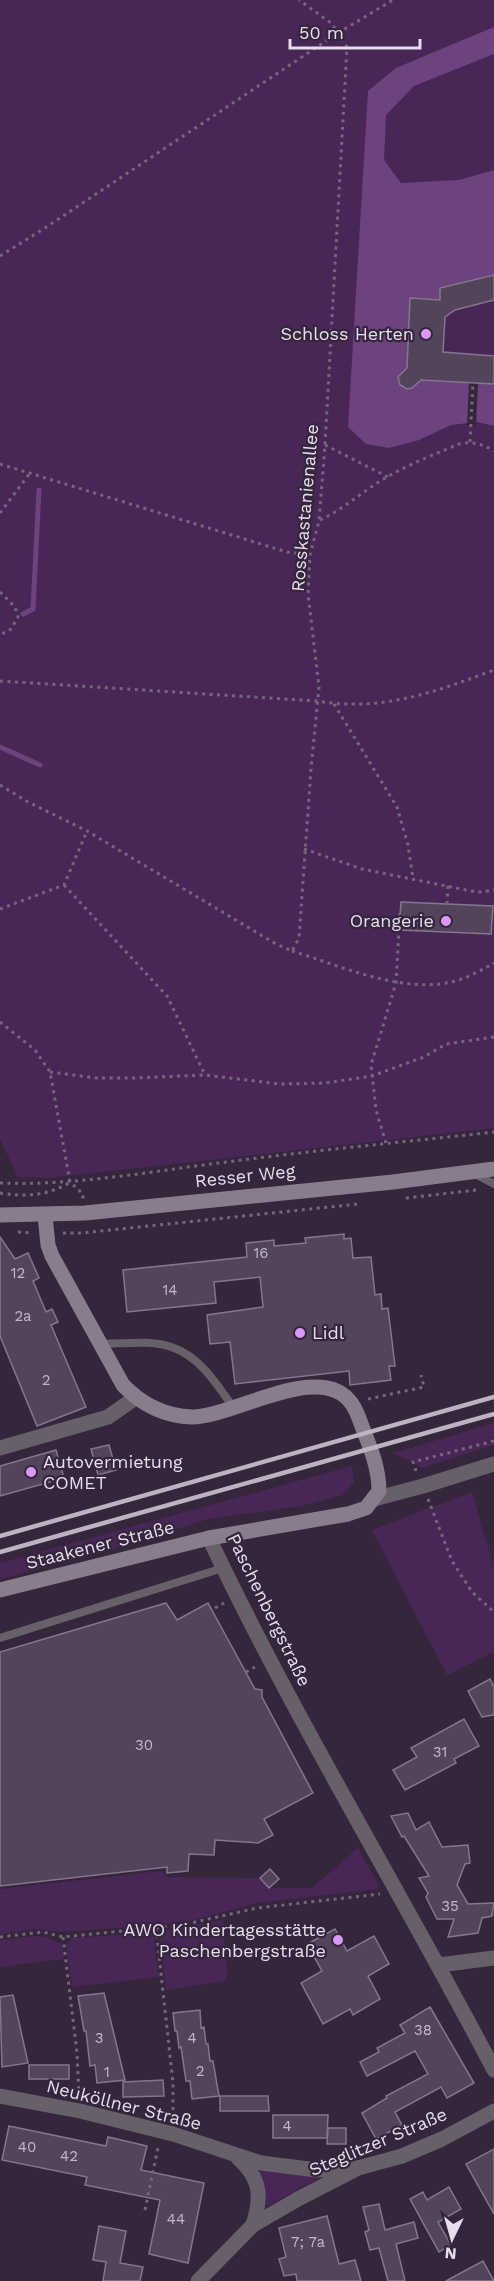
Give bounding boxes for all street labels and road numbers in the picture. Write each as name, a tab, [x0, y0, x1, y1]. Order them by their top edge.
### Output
street label: Rosskastanienallee	[287, 423, 322, 593]
street label: Resser Weg	[194, 1160, 297, 1191]
street label: Staakener Straße	[24, 1516, 176, 1573]
street label: Paschenbergstraße	[223, 1530, 316, 1690]
street label: Neuköllner Straße	[45, 2075, 204, 2134]
street label: Steglitzer Straße	[306, 2103, 450, 2180]

